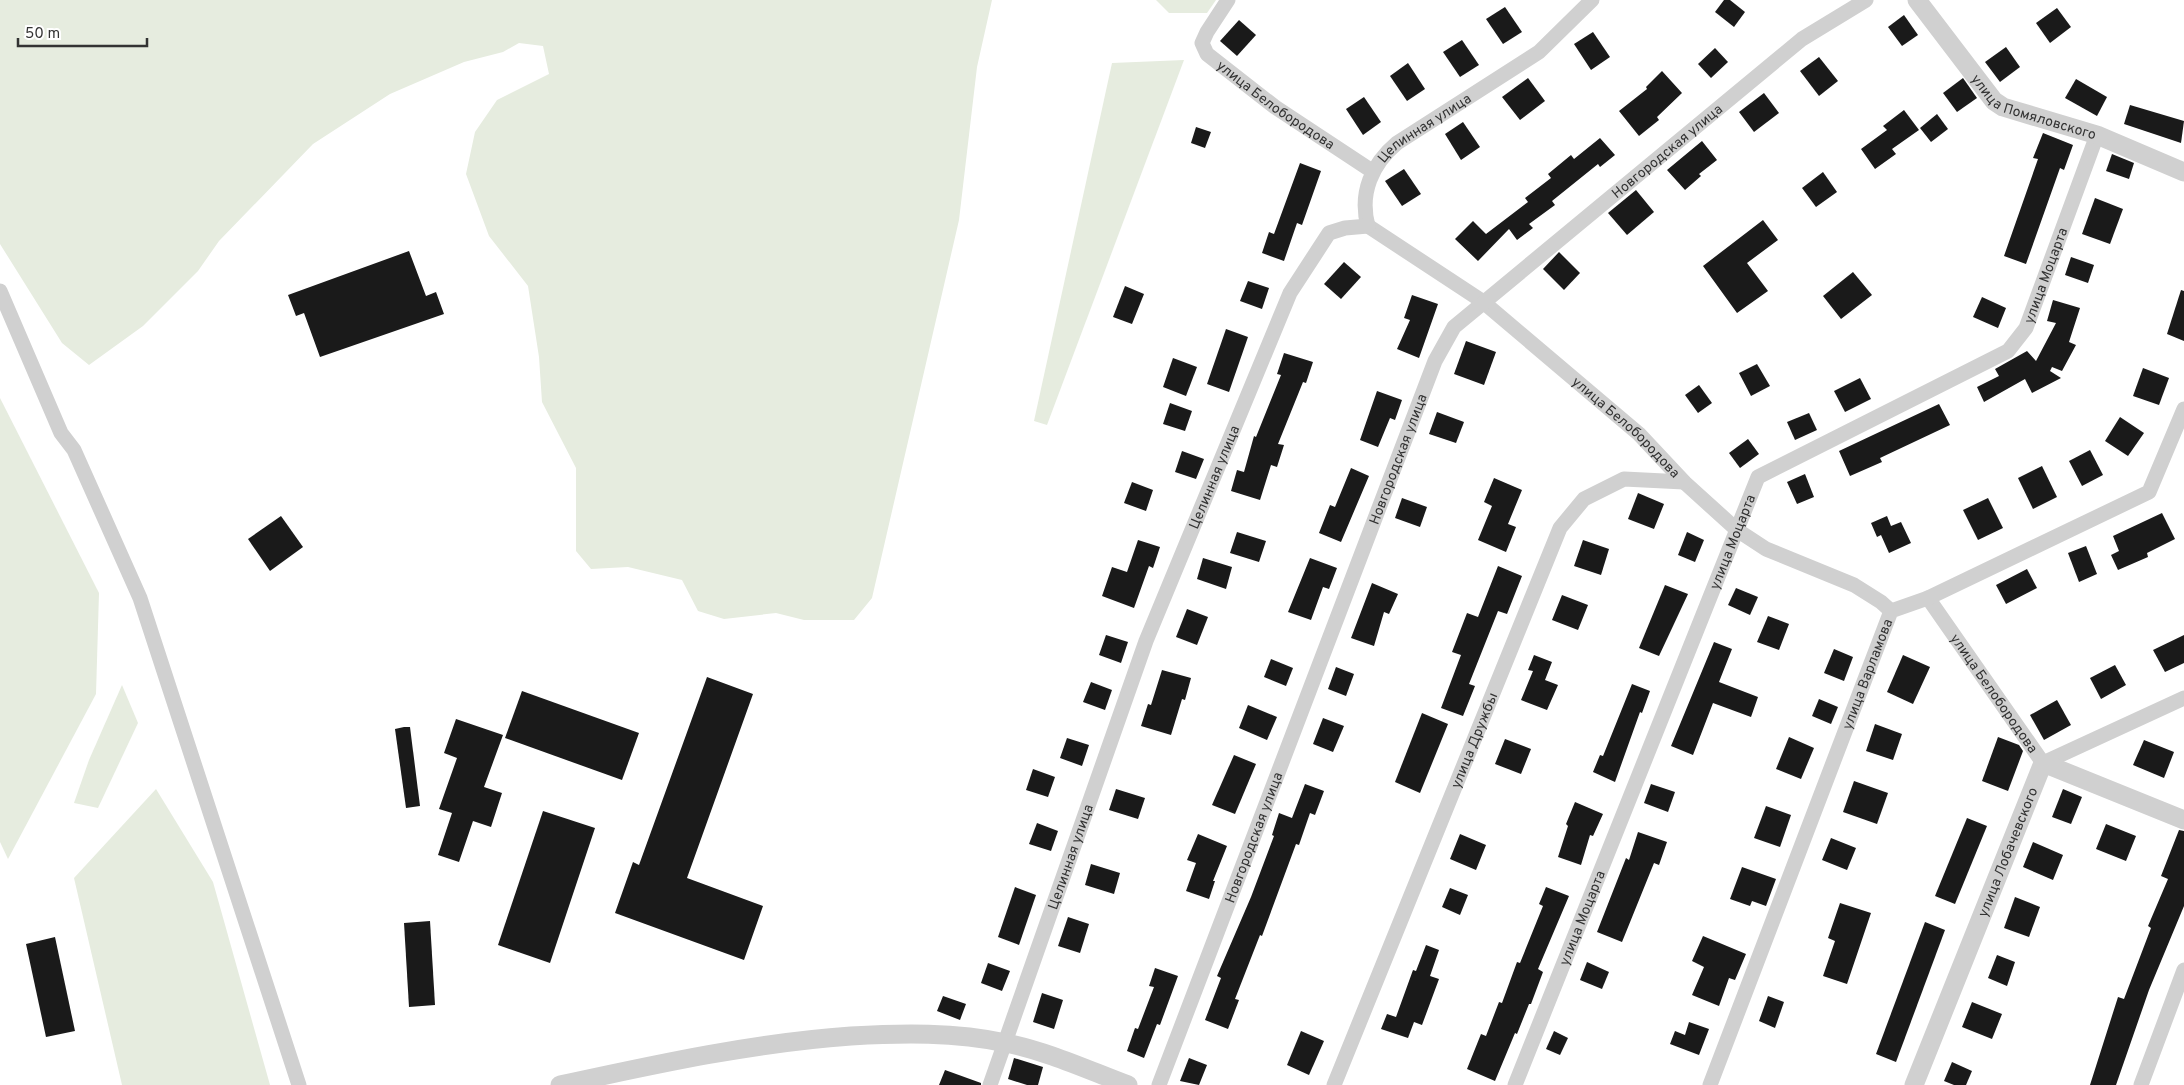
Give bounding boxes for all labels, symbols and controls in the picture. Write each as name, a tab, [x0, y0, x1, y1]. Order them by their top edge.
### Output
scale bar	[18, 15, 146, 47]
text: 50 m	[25, 25, 60, 44]
street label: улица Белобородова	[1213, 58, 1337, 154]
street label: улица Помяловского	[1967, 71, 2098, 144]
street label: Целинная улица	[1375, 91, 1475, 167]
street label: Новгородская улица	[1609, 101, 1727, 203]
street label: улица Моцарта	[2021, 226, 2072, 326]
street label: улица Белобородова	[1568, 374, 1683, 482]
street label: Новгородская улица	[1366, 392, 1432, 527]
street label: Целинная улица	[1186, 423, 1244, 532]
street label: улица Моцарта	[1707, 492, 1760, 592]
street label: улица Варламова	[1840, 617, 1897, 732]
street label: улица Белобородова	[1946, 631, 2040, 757]
street label: улица Дружбы	[1448, 690, 1502, 791]
street label: Новгородская улица	[1222, 770, 1287, 906]
street label: улица Лобачевского	[1975, 785, 2042, 920]
street label: Целинная улица	[1045, 802, 1098, 912]
street label: улица Моцарта	[1557, 868, 1610, 968]

